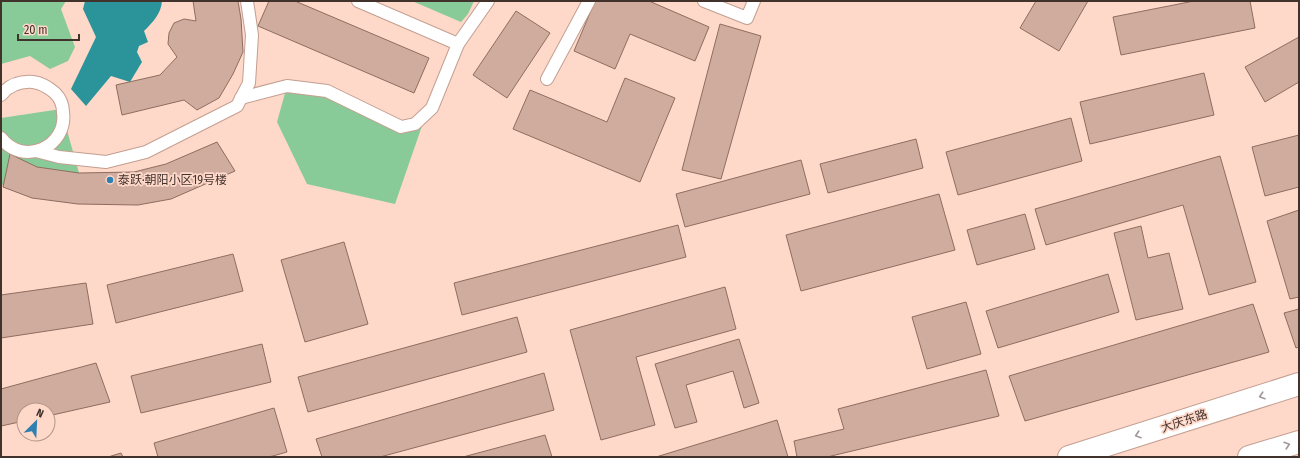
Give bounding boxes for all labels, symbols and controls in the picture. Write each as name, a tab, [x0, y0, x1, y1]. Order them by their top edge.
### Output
scale bar	[18, 16, 79, 42]
text: 20 m	[24, 23, 48, 37]
place label: 泰跃·朝阳小区19号楼	[118, 173, 227, 187]
marker: 泰跃·朝阳小区19号楼	[105, 175, 115, 185]
one-way arrow	[1258, 391, 1265, 400]
north arrow	[16, 402, 56, 442]
text: N	[34, 406, 46, 421]
street label: 大庆东路	[1159, 407, 1209, 435]
one-way arrow	[1135, 430, 1142, 439]
one-way arrow	[1284, 441, 1291, 450]

